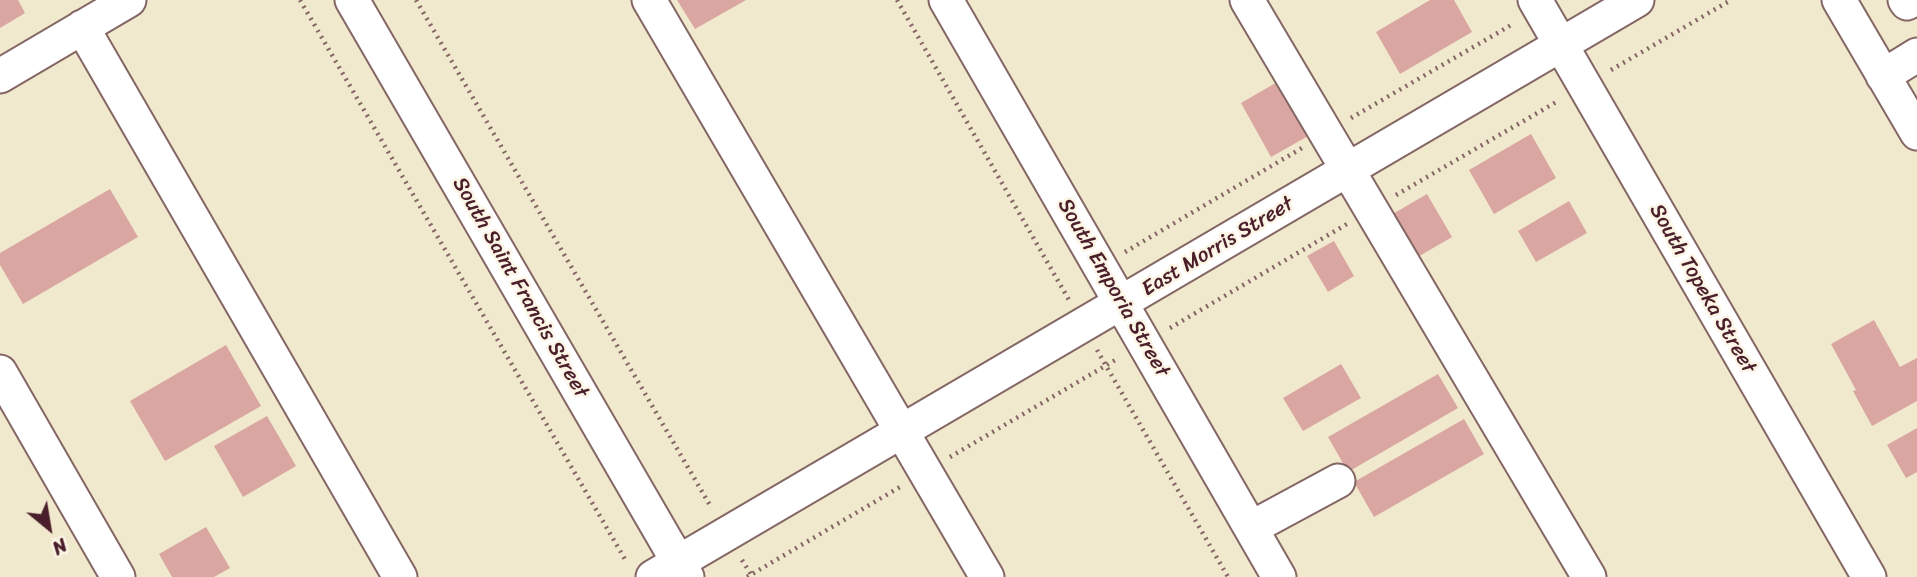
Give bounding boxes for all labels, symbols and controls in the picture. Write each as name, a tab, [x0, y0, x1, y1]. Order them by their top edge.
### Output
street label: South Saint Francis Street	[446, 173, 594, 403]
street label: East Morris Street	[1138, 192, 1298, 302]
street label: South Emporia Street	[1052, 194, 1174, 382]
street label: South Topeka Street	[1643, 200, 1761, 378]
north arrow	[14, 493, 84, 563]
text: N	[46, 529, 74, 564]

